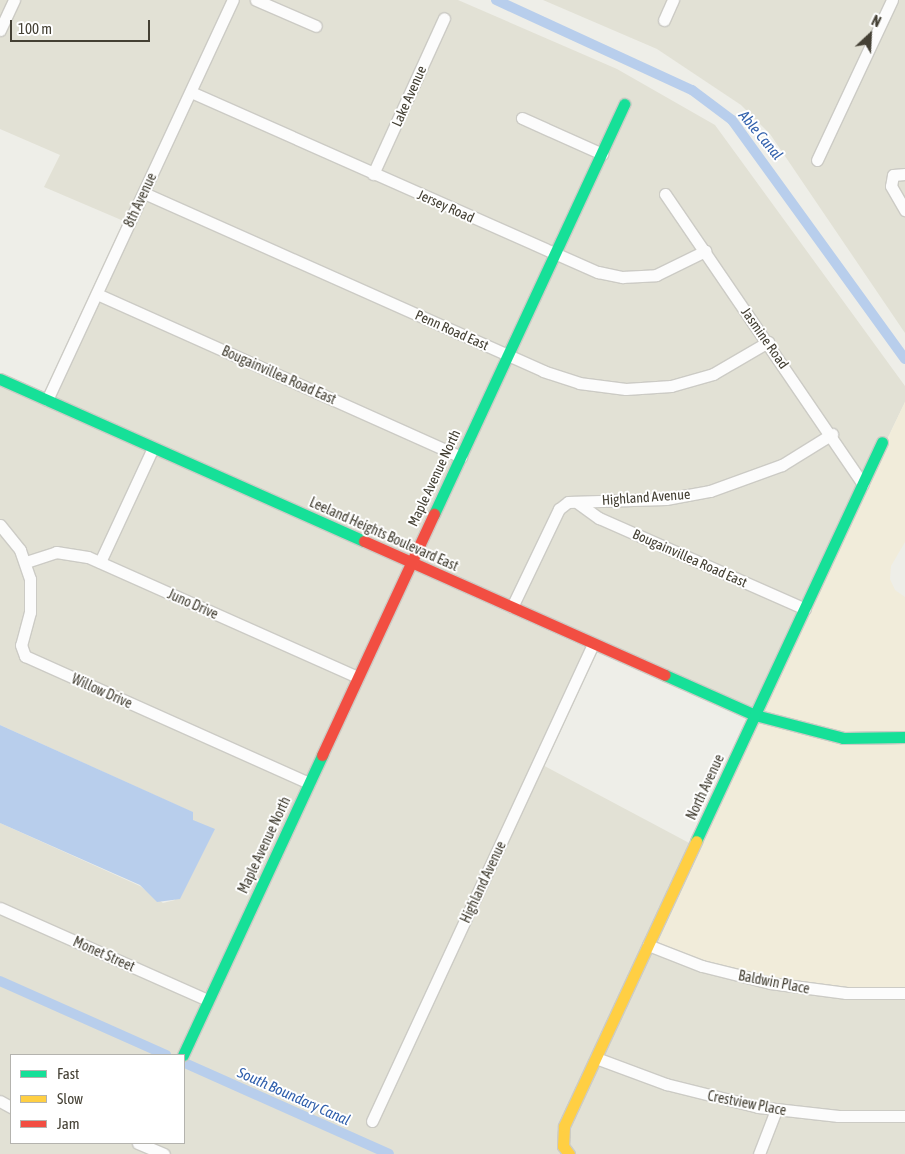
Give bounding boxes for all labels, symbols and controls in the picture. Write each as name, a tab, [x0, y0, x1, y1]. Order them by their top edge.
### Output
scale bar	[12, 10, 152, 42]
north arrow	[845, 10, 895, 60]
text: N	[869, 12, 883, 30]
text: 100 m	[18, 20, 52, 37]
street label: Lake Avenue	[388, 63, 430, 129]
water label: Able Canal	[735, 107, 787, 163]
street label: 8th Avenue	[120, 170, 160, 230]
street label: Jersey Road	[415, 186, 477, 226]
street label: Jasmine Road	[738, 304, 792, 372]
street label: Penn Road East	[413, 306, 491, 354]
street label: Bougainvillea Road East	[219, 342, 339, 408]
street label: Maple Avenue North	[404, 427, 464, 529]
street label: Highland Avenue	[601, 486, 691, 508]
street label: Leeland Heights Boulevard East	[307, 494, 461, 574]
street label: Bougainvillea Road East	[630, 525, 750, 591]
street label: Juno Drive	[165, 585, 221, 623]
street label: Willow Drive	[69, 670, 135, 712]
street label: North Avenue	[683, 752, 727, 822]
street label: Maple Avenue North	[234, 794, 294, 896]
street label: Highland Avenue	[457, 838, 509, 926]
street label: Monet Street	[71, 933, 137, 975]
street label: Baldwin Place	[737, 967, 811, 997]
legend	[10, 1054, 185, 1144]
water label: South Boundary Canal	[235, 1063, 353, 1129]
text: Fast	[57, 1065, 79, 1082]
street label: Crestview Place	[706, 1087, 788, 1119]
text: Slow	[57, 1090, 83, 1107]
text: Jam	[57, 1115, 80, 1132]

